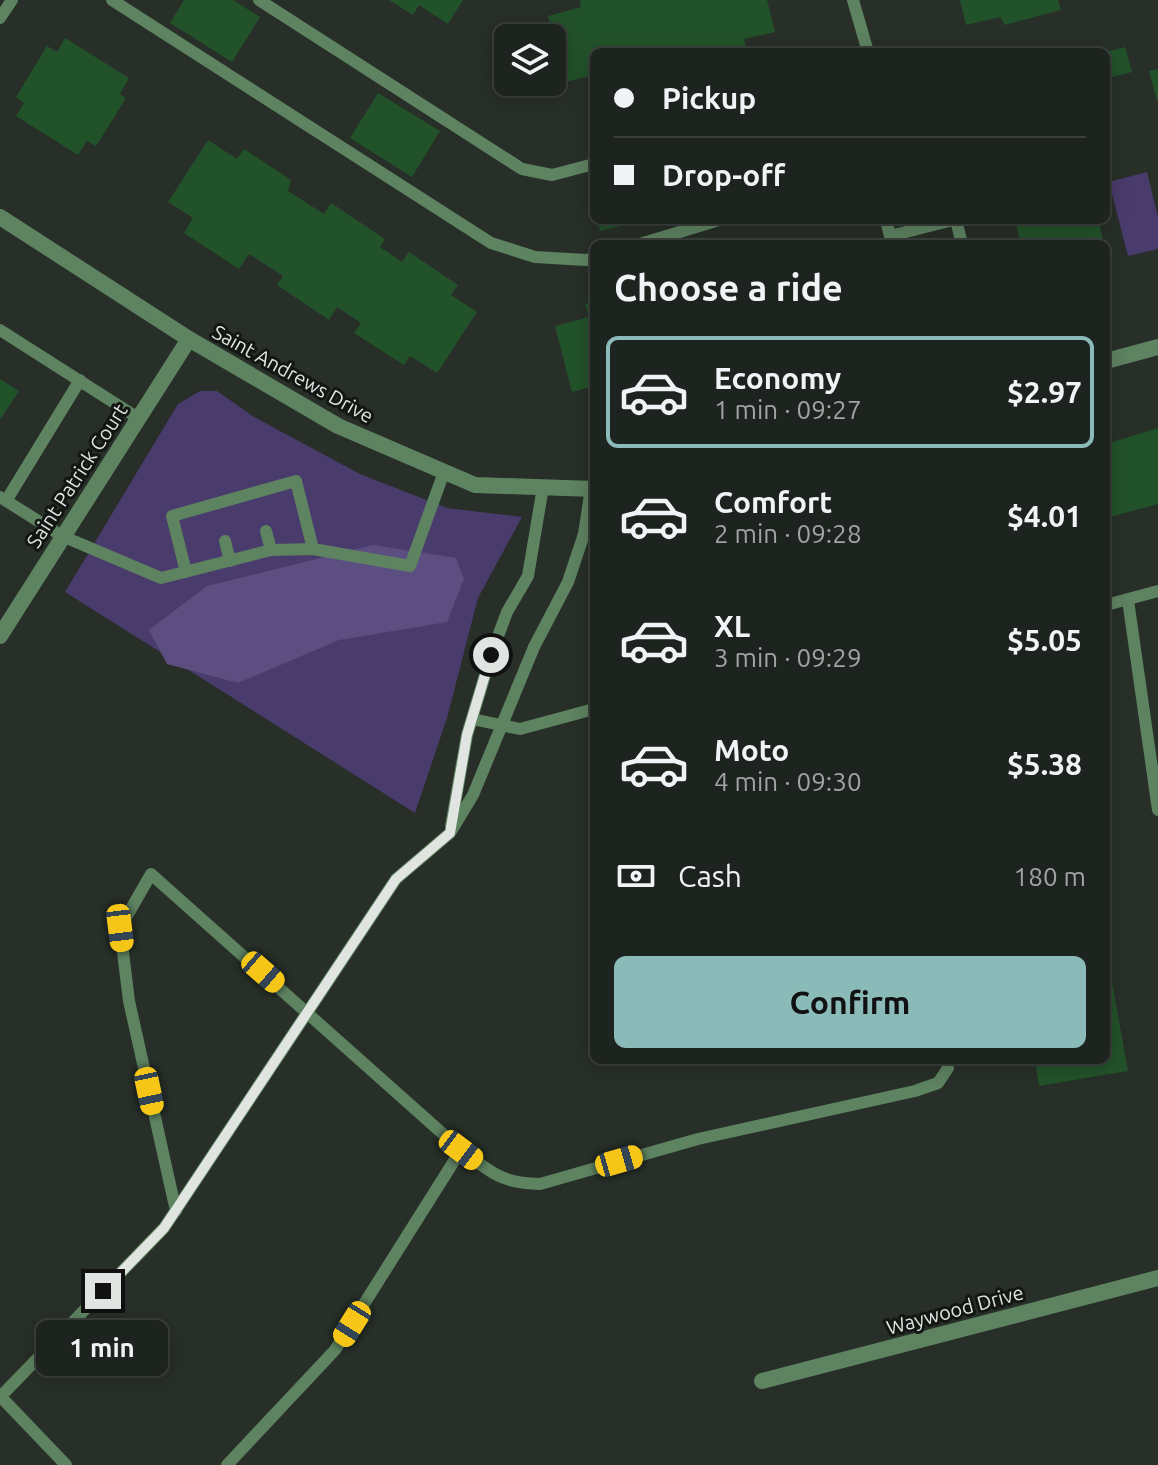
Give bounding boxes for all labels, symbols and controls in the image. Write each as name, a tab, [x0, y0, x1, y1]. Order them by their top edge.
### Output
map controls	[494, 24, 566, 96]
button: layers	[494, 24, 566, 96]
text: Pickup	[662, 81, 756, 115]
text: Drop-off	[662, 158, 785, 192]
text: Choose a ride	[614, 267, 843, 308]
street label: Saint Andrews Drive	[209, 320, 378, 427]
icon: car	[618, 356, 690, 428]
text: Economy	[714, 361, 841, 395]
text: $2.97	[1007, 375, 1082, 409]
text: 1 min · 09:27	[714, 395, 862, 424]
street label: Saint Patrick Court	[22, 399, 132, 552]
icon: car	[618, 480, 690, 552]
text: Comfort	[714, 485, 832, 519]
text: $4.01	[1007, 499, 1082, 533]
text: 2 min · 09:28	[714, 519, 862, 548]
icon: car	[618, 604, 690, 676]
text: XL	[714, 609, 750, 643]
text: $5.05	[1007, 623, 1082, 657]
route start	[473, 637, 509, 673]
text: 3 min · 09:29	[714, 643, 862, 672]
icon: car	[618, 728, 690, 800]
text: Moto	[714, 733, 789, 767]
text: $5.38	[1007, 747, 1082, 781]
text: 4 min · 09:30	[714, 767, 862, 796]
icon: cash	[614, 854, 658, 898]
text: Cash	[678, 859, 742, 893]
text: 180 m	[1014, 862, 1086, 891]
car	[105, 903, 135, 953]
car	[237, 947, 289, 997]
button: Confirm	[614, 956, 1086, 1048]
car	[132, 1065, 166, 1117]
car	[435, 1126, 487, 1174]
car	[593, 1143, 645, 1179]
route end	[85, 1273, 121, 1309]
street label: Waywood Drive	[884, 1280, 1026, 1339]
car	[329, 1297, 375, 1351]
callout: 1 min	[37, 1319, 169, 1375]
text: 1 min	[69, 1333, 135, 1362]

